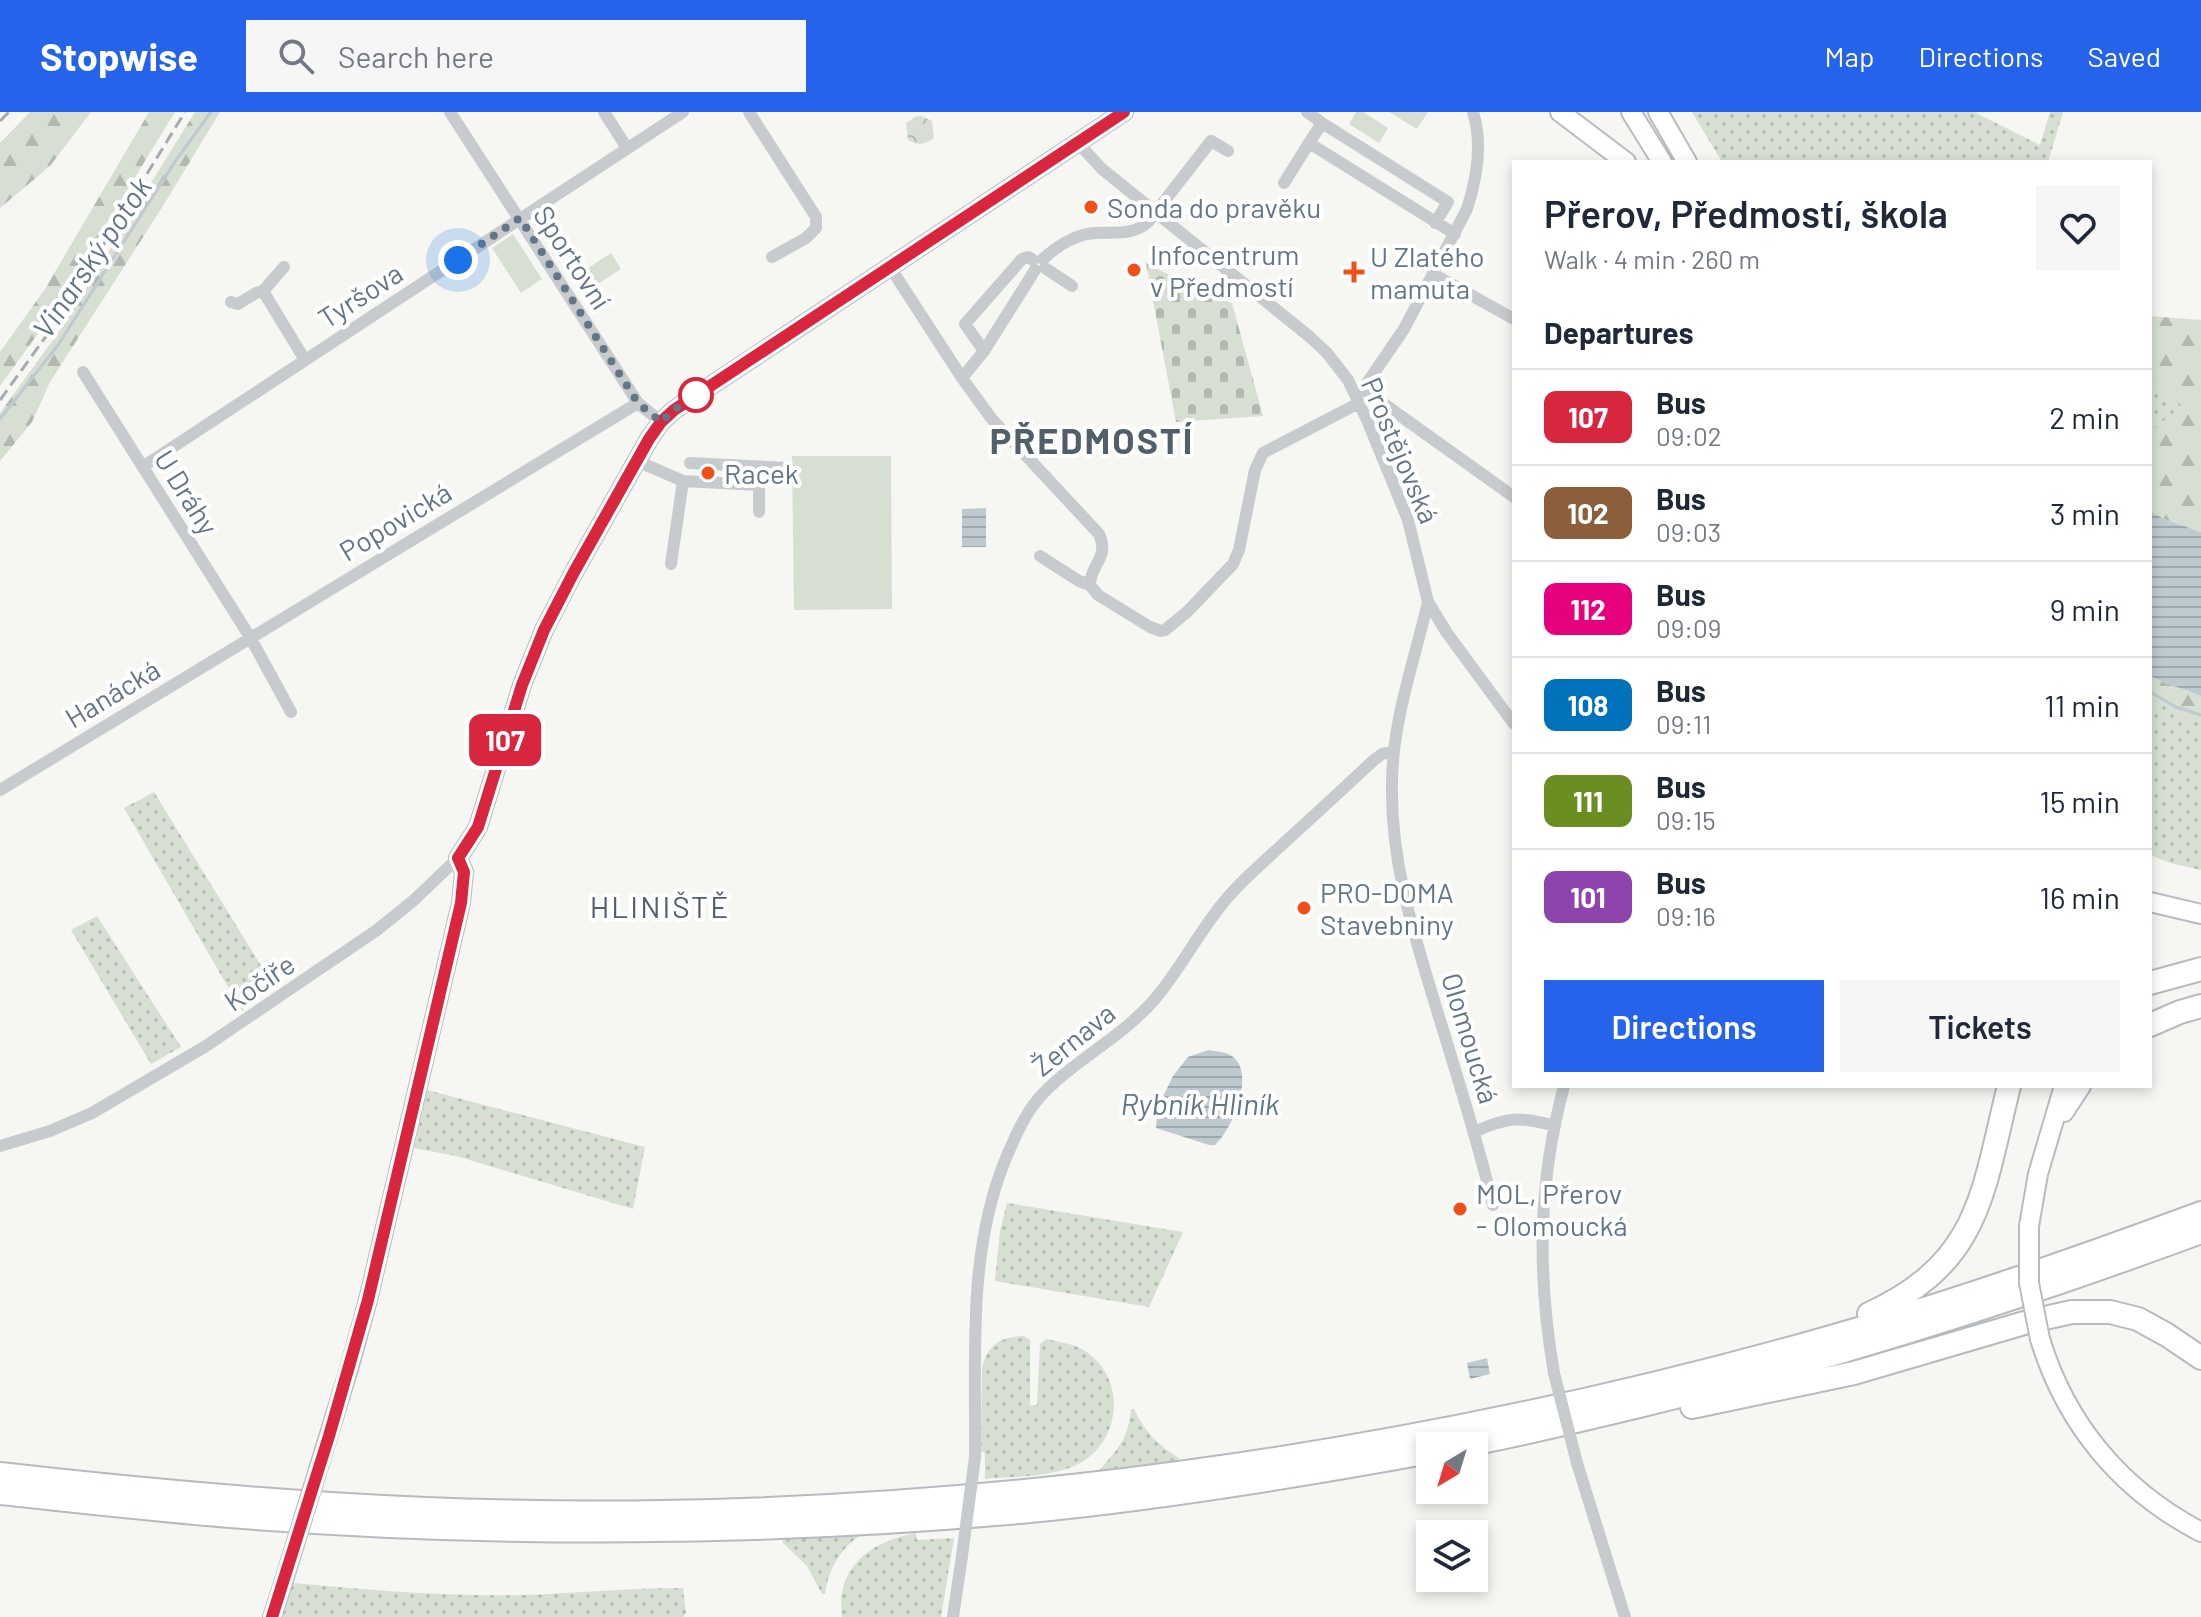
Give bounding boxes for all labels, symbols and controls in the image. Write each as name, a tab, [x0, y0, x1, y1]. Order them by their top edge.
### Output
search box	[246, 20, 806, 92]
text: Stopwise	[40, 33, 198, 79]
icon: search	[274, 34, 318, 78]
text: Search here	[338, 38, 494, 74]
text: Map	[1825, 39, 1874, 73]
text: Directions	[1918, 39, 2044, 73]
text: Saved	[2088, 39, 2161, 73]
water label: Vinarský potok	[24, 169, 158, 344]
button: heart	[2036, 186, 2120, 270]
place label: Sonda do pravěku	[1107, 190, 1321, 224]
text: Přerov, Předmostí, škola	[1544, 190, 1948, 236]
marker: Sonda do pravěku	[1082, 198, 1100, 216]
street label: Sportovní	[527, 199, 619, 315]
place label: Infocentrum v Předmostí	[1150, 237, 1299, 303]
place label: U Zlatého mamuta	[1370, 239, 1485, 305]
your location	[438, 240, 478, 280]
text: Walk · 4 min · 260 m	[1544, 243, 1760, 274]
street label: Tyršova	[312, 255, 408, 335]
marker: Infocentrum v Předmostí	[1125, 261, 1143, 279]
marker: U Zlatého mamuta	[1345, 263, 1363, 281]
text: Departures	[1544, 314, 1694, 350]
street label: Prostějovská	[1355, 372, 1447, 528]
unlabelled marker	[679, 378, 713, 412]
text: Bus	[1656, 384, 1706, 420]
text: 2 min	[2049, 399, 2120, 435]
text: 107	[1568, 400, 1608, 434]
district label: PŘEDMOSTÍ	[990, 418, 1194, 461]
text: 09:02	[1656, 420, 1722, 451]
street label: U Dráhy	[148, 443, 226, 541]
place label: Racek	[724, 456, 799, 490]
marker: Racek	[699, 464, 717, 482]
street label: Popovická	[333, 474, 457, 568]
text: Bus	[1656, 480, 1706, 516]
text: 3 min	[2050, 495, 2120, 531]
text: 102	[1567, 496, 1609, 530]
text: 09:03	[1656, 516, 1721, 547]
text: Bus	[1656, 576, 1706, 612]
text: 9 min	[2050, 591, 2120, 627]
text: 112	[1570, 592, 1606, 626]
text: 09:09	[1656, 612, 1721, 643]
street label: Hanácká	[58, 652, 166, 734]
text: Bus	[1656, 672, 1706, 708]
text: 11 min	[2044, 687, 2120, 723]
text: 108	[1567, 688, 1609, 722]
text: 09:11	[1656, 708, 1711, 739]
line badge: 107	[459, 714, 551, 766]
text: 107	[485, 723, 525, 757]
text: Bus	[1656, 768, 1706, 804]
text: 15 min	[2039, 783, 2120, 819]
text: 111	[1573, 784, 1603, 818]
text: 09:15	[1656, 804, 1716, 835]
text: Bus	[1656, 864, 1706, 900]
place label: PRO-DOMA Stavebniny	[1320, 875, 1454, 941]
text: 16 min	[2039, 879, 2120, 915]
text: 101	[1570, 880, 1606, 914]
district label: HLINIŠTĚ	[590, 888, 730, 924]
marker: PRO-DOMA Stavebniny	[1295, 899, 1313, 917]
text: 09:16	[1656, 900, 1716, 931]
street label: Kočíře	[217, 946, 301, 1018]
street label: Olomoucká	[1435, 968, 1507, 1108]
button: Directions	[1544, 980, 1824, 1072]
button: Tickets	[1840, 980, 2120, 1072]
street label: Žernava	[1025, 995, 1121, 1083]
water label: Rybník Hliník	[1121, 1085, 1280, 1121]
place label: MOL, Přerov - Olomoucká	[1476, 1176, 1628, 1242]
marker: MOL, Přerov - Olomoucká	[1451, 1200, 1469, 1218]
north arrow	[1416, 1432, 1488, 1504]
map controls	[1416, 1432, 1488, 1592]
button: layers	[1416, 1520, 1488, 1592]

